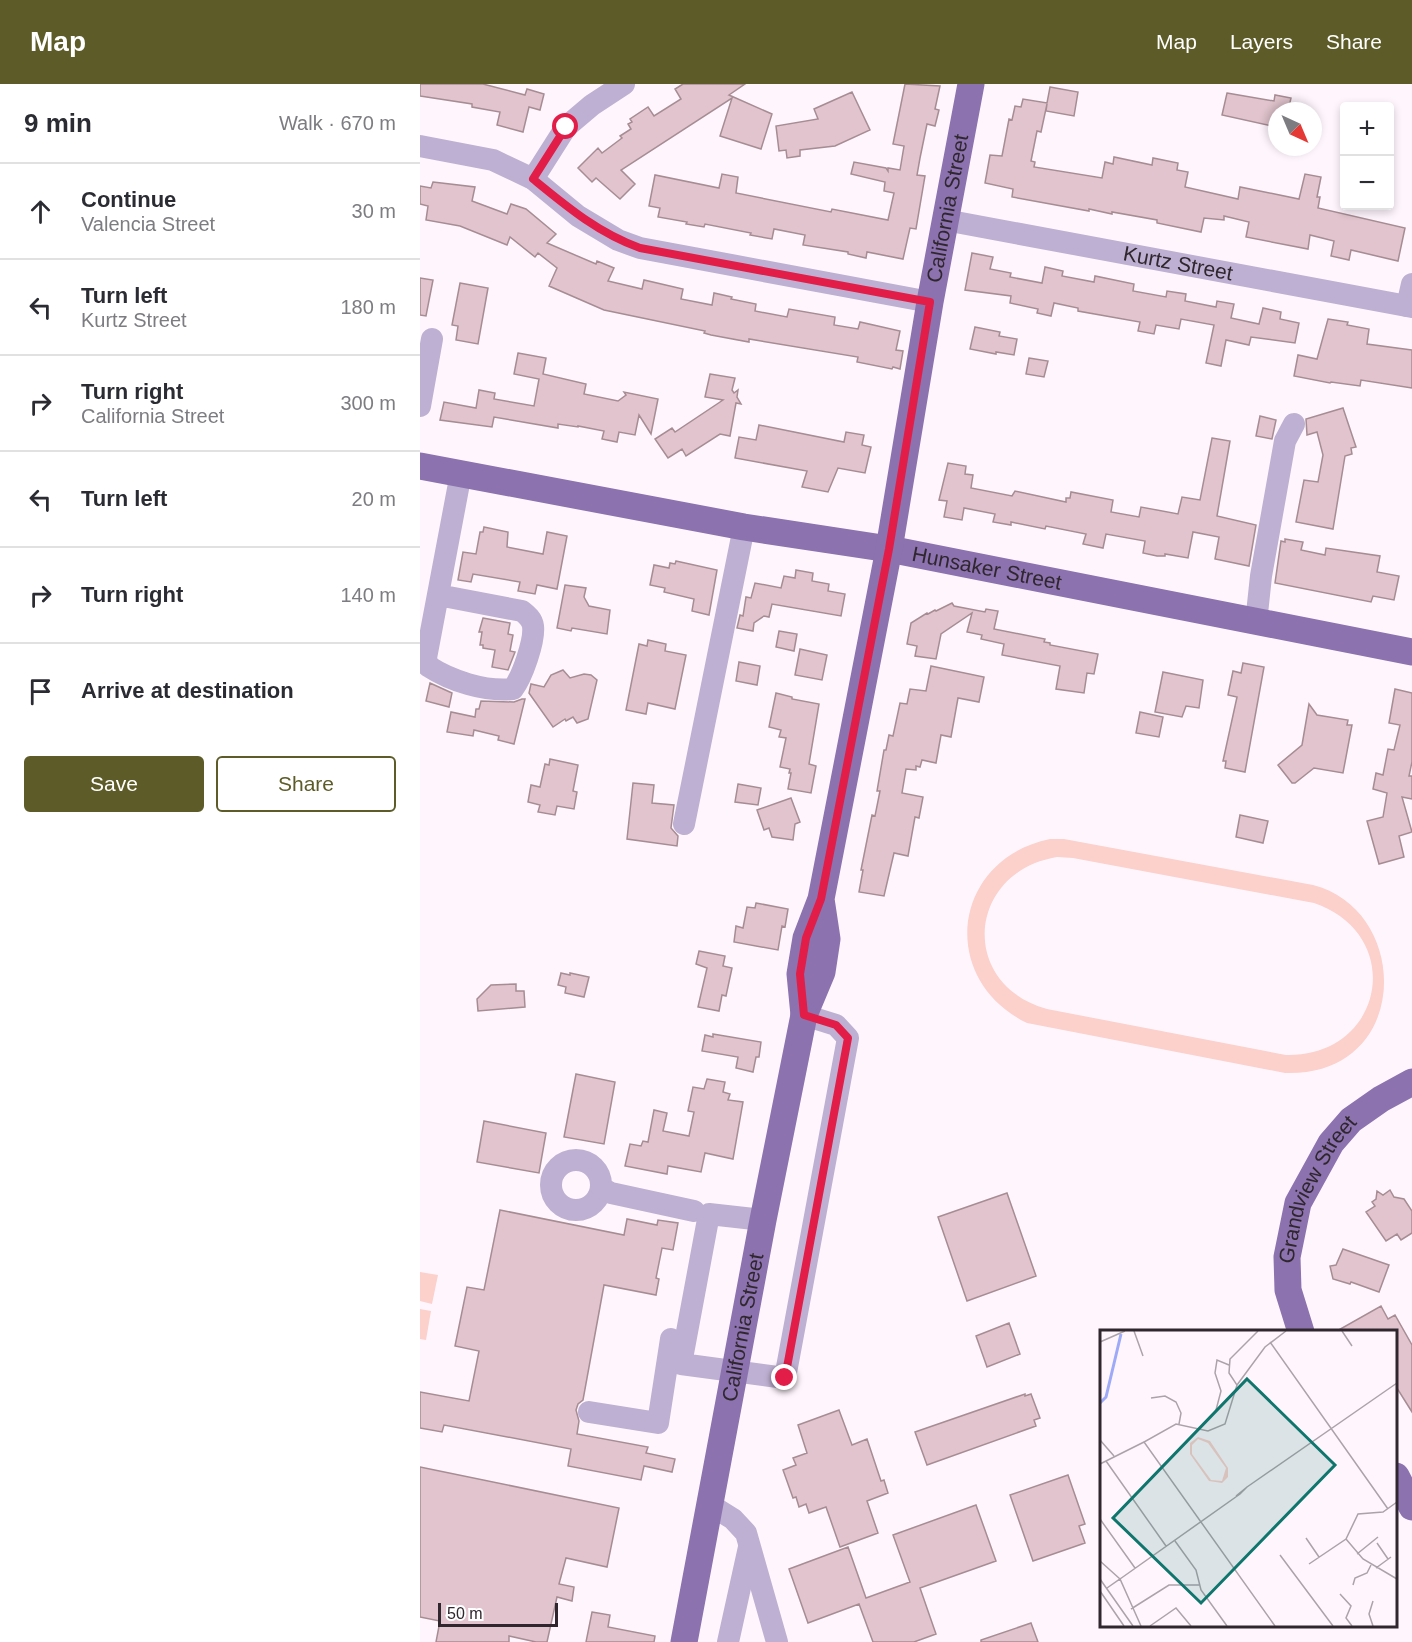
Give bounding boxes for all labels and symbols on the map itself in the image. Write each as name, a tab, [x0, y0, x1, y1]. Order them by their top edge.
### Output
north arrow	[1268, 102, 1322, 156]
route start	[552, 113, 578, 139]
street label: California Street	[922, 132, 972, 285]
street label: Kurtz Street	[1121, 241, 1235, 284]
street label: Hunsaker Street	[910, 542, 1064, 594]
street label: Grandview Street	[1274, 1110, 1361, 1265]
street label: California Street	[717, 1251, 768, 1404]
inset map	[1100, 1330, 1397, 1627]
route end	[771, 1364, 797, 1390]
scale bar	[438, 1600, 558, 1628]

